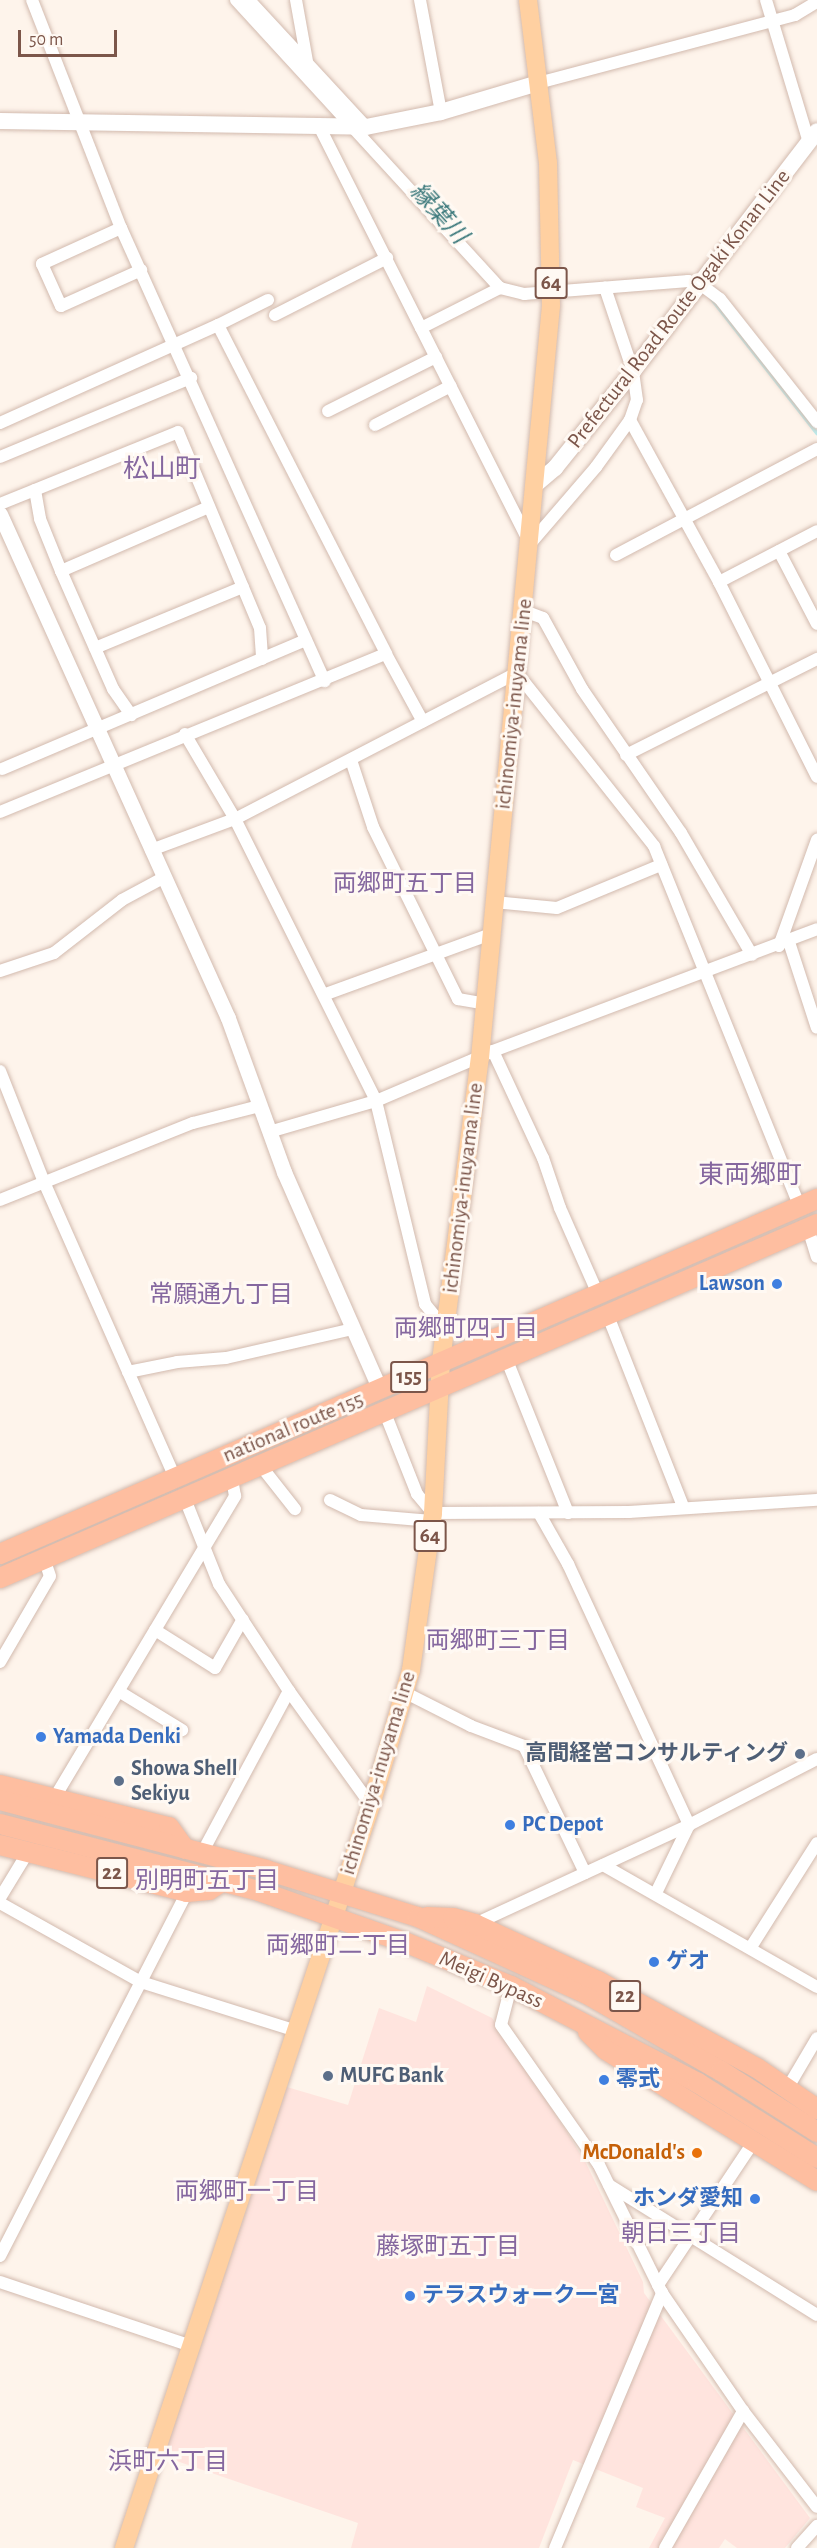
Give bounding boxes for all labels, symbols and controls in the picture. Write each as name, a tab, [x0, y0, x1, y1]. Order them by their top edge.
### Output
scale bar	[21, 18, 120, 56]
text: 50 m	[29, 31, 63, 49]
street label: Prefectural Road Route Ogaki Konan Line	[562, 164, 796, 454]
water label: 縁葉川	[403, 178, 473, 250]
road number: 64	[534, 265, 568, 301]
district label: 松山町	[123, 454, 201, 486]
street label: ichinomiya-inuyama line	[490, 597, 538, 811]
district label: 両郷町五丁目	[333, 871, 477, 899]
street label: ichinomiya-inuyama line	[437, 1081, 489, 1295]
district label: 東両郷町	[698, 1160, 802, 1192]
place label: Lawson	[699, 1271, 765, 1297]
marker: Lawson	[770, 1277, 784, 1291]
district label: 常願通九丁目	[149, 1282, 293, 1310]
district label: 両郷町四丁目	[394, 1316, 538, 1344]
road number: 155	[390, 1359, 428, 1395]
street label: national route 155	[219, 1385, 367, 1469]
road number: 64	[414, 1518, 446, 1554]
district label: 両郷町三丁目	[426, 1628, 570, 1656]
street label: ichinomiya-inuyama line	[334, 1668, 422, 1878]
place label: Yamada Denki	[53, 1724, 181, 1750]
marker: Yamada Denki	[34, 1730, 48, 1744]
place label: 高間経営コンサルティング	[524, 1741, 788, 1767]
marker: 高間経営コンサルティング	[793, 1747, 807, 1761]
place label: Showa Shell Sekiyu	[131, 1755, 238, 1807]
marker: Showa Shell Sekiyu	[112, 1774, 126, 1788]
place label: PC Depot	[522, 1812, 603, 1838]
marker: PC Depot	[503, 1818, 517, 1832]
road number: 22	[96, 1855, 128, 1891]
district label: 別明町五丁目	[135, 1868, 279, 1896]
district label: 両郷町二丁目	[266, 1933, 410, 1961]
street label: Meigi Bypass	[435, 1945, 547, 2015]
place label: ゲオ	[666, 1949, 710, 1975]
marker: ゲオ	[647, 1955, 661, 1969]
road number: 22	[608, 1978, 642, 2014]
place label: MUFG Bank	[340, 2063, 444, 2089]
place label: 零式	[616, 2067, 660, 2093]
marker: MUFG Bank	[321, 2069, 335, 2083]
marker: 零式	[597, 2073, 611, 2087]
place label: McDonald's	[583, 2140, 685, 2166]
marker: McDonald's	[690, 2146, 704, 2160]
district label: 両郷町一丁目	[175, 2179, 319, 2207]
place label: ホンダ愛知	[633, 2186, 743, 2212]
marker: ホンダ愛知	[748, 2192, 762, 2206]
district label: 朝日三丁目	[621, 2221, 741, 2249]
district label: 藤塚町五丁目	[376, 2234, 520, 2262]
place label: テラスウォーク一宮	[422, 2283, 620, 2309]
marker: テラスウォーク一宮	[403, 2289, 417, 2303]
district label: 浜町六丁目	[108, 2449, 228, 2477]

